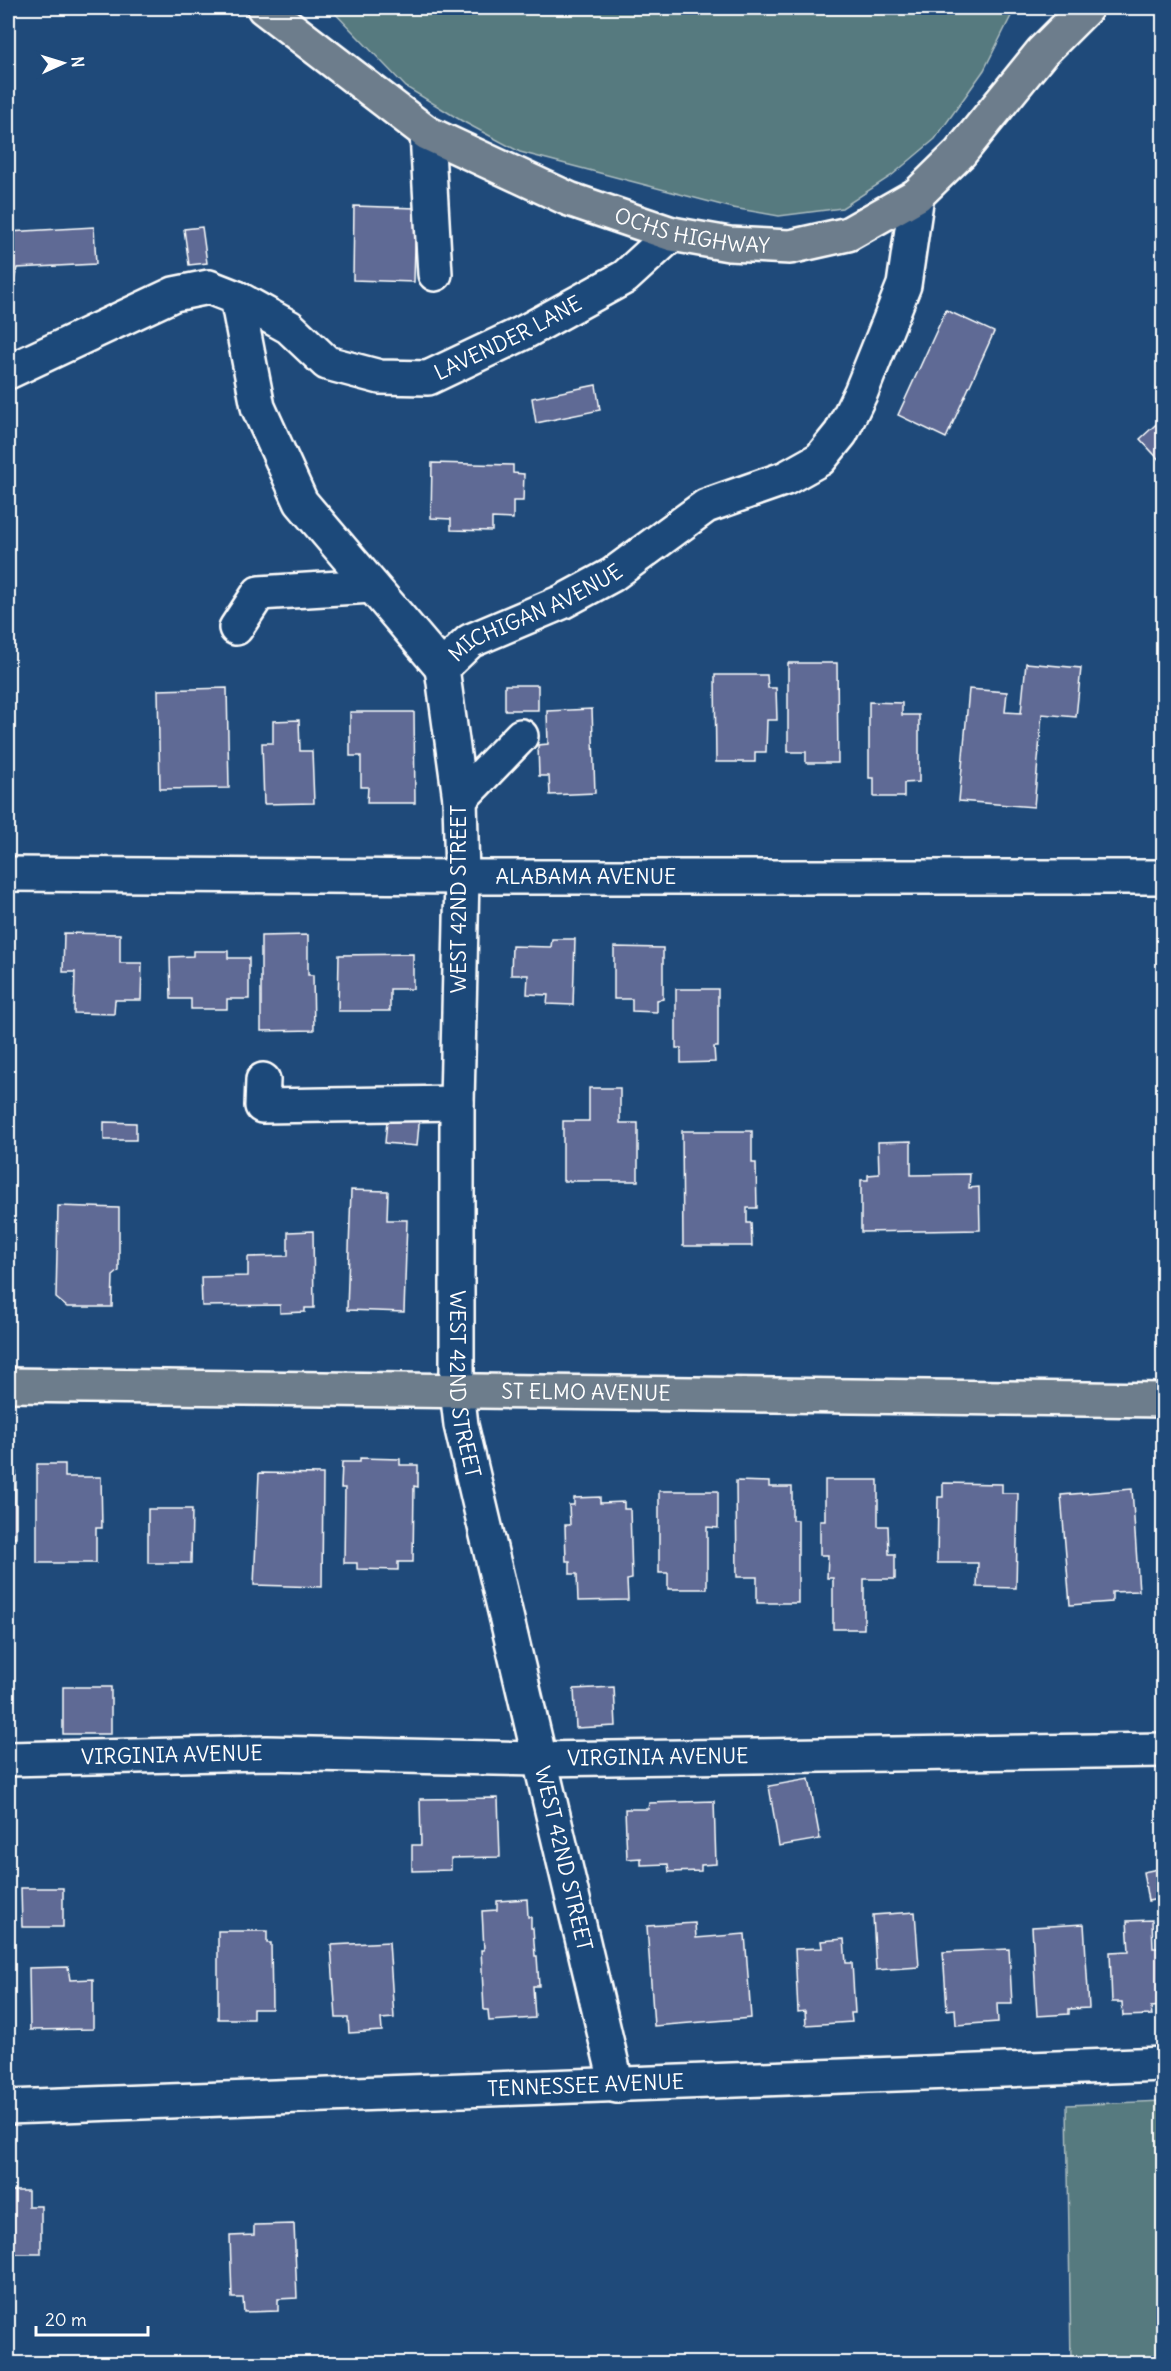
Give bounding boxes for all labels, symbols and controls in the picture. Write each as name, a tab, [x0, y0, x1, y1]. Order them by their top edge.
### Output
north arrow	[33, 33, 93, 93]
text: N	[68, 56, 88, 68]
street label: OCHS HIGHWAY	[611, 201, 771, 259]
street label: LAVENDER LANE	[430, 289, 586, 386]
street label: MICHIGAN AVENUE	[443, 558, 628, 667]
street label: WEST 42ND STREET	[445, 805, 472, 993]
street label: ALABAMA AVENUE	[496, 863, 676, 890]
street label: WEST 42ND STREET	[444, 1290, 487, 1480]
street label: ST ELMO AVENUE	[501, 1377, 671, 1407]
street label: VIRGINIA AVENUE	[81, 1739, 263, 1770]
street label: VIRGINIA AVENUE	[567, 1742, 749, 1772]
street label: WEST 42ND STREET	[529, 1764, 599, 1953]
street label: TENNESSEE AVENUE	[487, 2068, 685, 2102]
scale bar	[36, 2299, 148, 2337]
text: 20 m	[45, 2308, 87, 2331]

